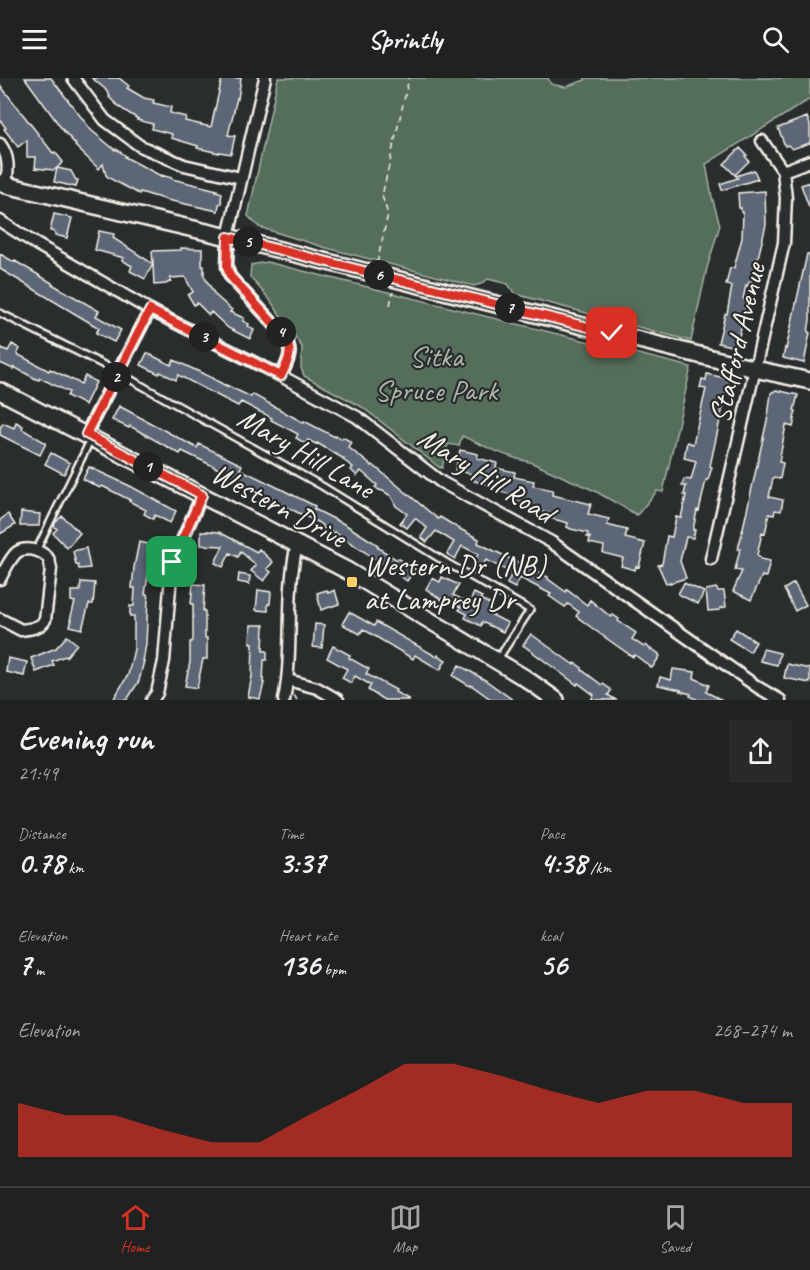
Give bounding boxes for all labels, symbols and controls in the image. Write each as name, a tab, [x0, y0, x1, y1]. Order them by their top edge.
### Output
text: Sprintly	[368, 22, 442, 56]
icon: menu	[18, 23, 51, 56]
icon: search	[759, 23, 792, 56]
pin: 5	[233, 227, 263, 257]
text: 5	[245, 232, 251, 252]
street label: Stafford Avenue	[700, 257, 774, 426]
pin: 6	[364, 260, 394, 290]
text: 6	[375, 265, 383, 285]
pin: 7	[495, 293, 525, 323]
text: 7	[506, 298, 514, 318]
pin	[586, 307, 637, 358]
icon: check	[595, 316, 628, 349]
pin: 4	[266, 317, 296, 347]
pin: 3	[189, 322, 219, 352]
text: 4	[277, 322, 285, 342]
text: 3	[200, 327, 208, 347]
park label: Sitka Spruce Park	[375, 337, 499, 409]
pin: 2	[101, 362, 131, 392]
text: 2	[112, 367, 120, 387]
street label: Mary Hill Lane	[231, 399, 383, 508]
street label: Mary Hill Road	[411, 418, 565, 534]
pin: 1	[133, 452, 163, 482]
street label: Western Drive	[205, 454, 355, 557]
text: 1	[144, 457, 152, 477]
pin	[146, 536, 197, 587]
icon: arrive	[155, 545, 188, 578]
place label: Western Dr (NB) at Lamprey Dr	[364, 546, 548, 618]
marker: Western Dr (NB) at Lamprey Dr	[345, 575, 359, 589]
text: Evening run	[18, 717, 153, 759]
button: share	[729, 720, 792, 783]
text: 21:49	[18, 761, 58, 786]
text: Distance	[18, 824, 66, 844]
text: Time	[279, 824, 303, 844]
text: Pace	[540, 824, 565, 844]
text: 0.78	[18, 844, 64, 882]
text: 3:37	[279, 844, 325, 882]
text: 4:38	[540, 844, 586, 882]
text: km	[64, 858, 84, 878]
text: /km	[586, 858, 611, 878]
text: Elevation	[18, 926, 67, 946]
text: Heart rate	[279, 926, 337, 946]
text: kcal	[540, 926, 561, 946]
text: 7	[18, 946, 31, 984]
text: 136	[279, 946, 320, 984]
text: 56	[540, 946, 567, 984]
text: m	[31, 960, 44, 980]
text: bpm	[320, 960, 346, 980]
text: Elevation	[18, 1018, 80, 1043]
text: 268–274 m	[713, 1018, 792, 1043]
tab: Home	[119, 1201, 152, 1257]
tab: Map	[389, 1201, 422, 1257]
tab: Saved	[659, 1201, 692, 1257]

